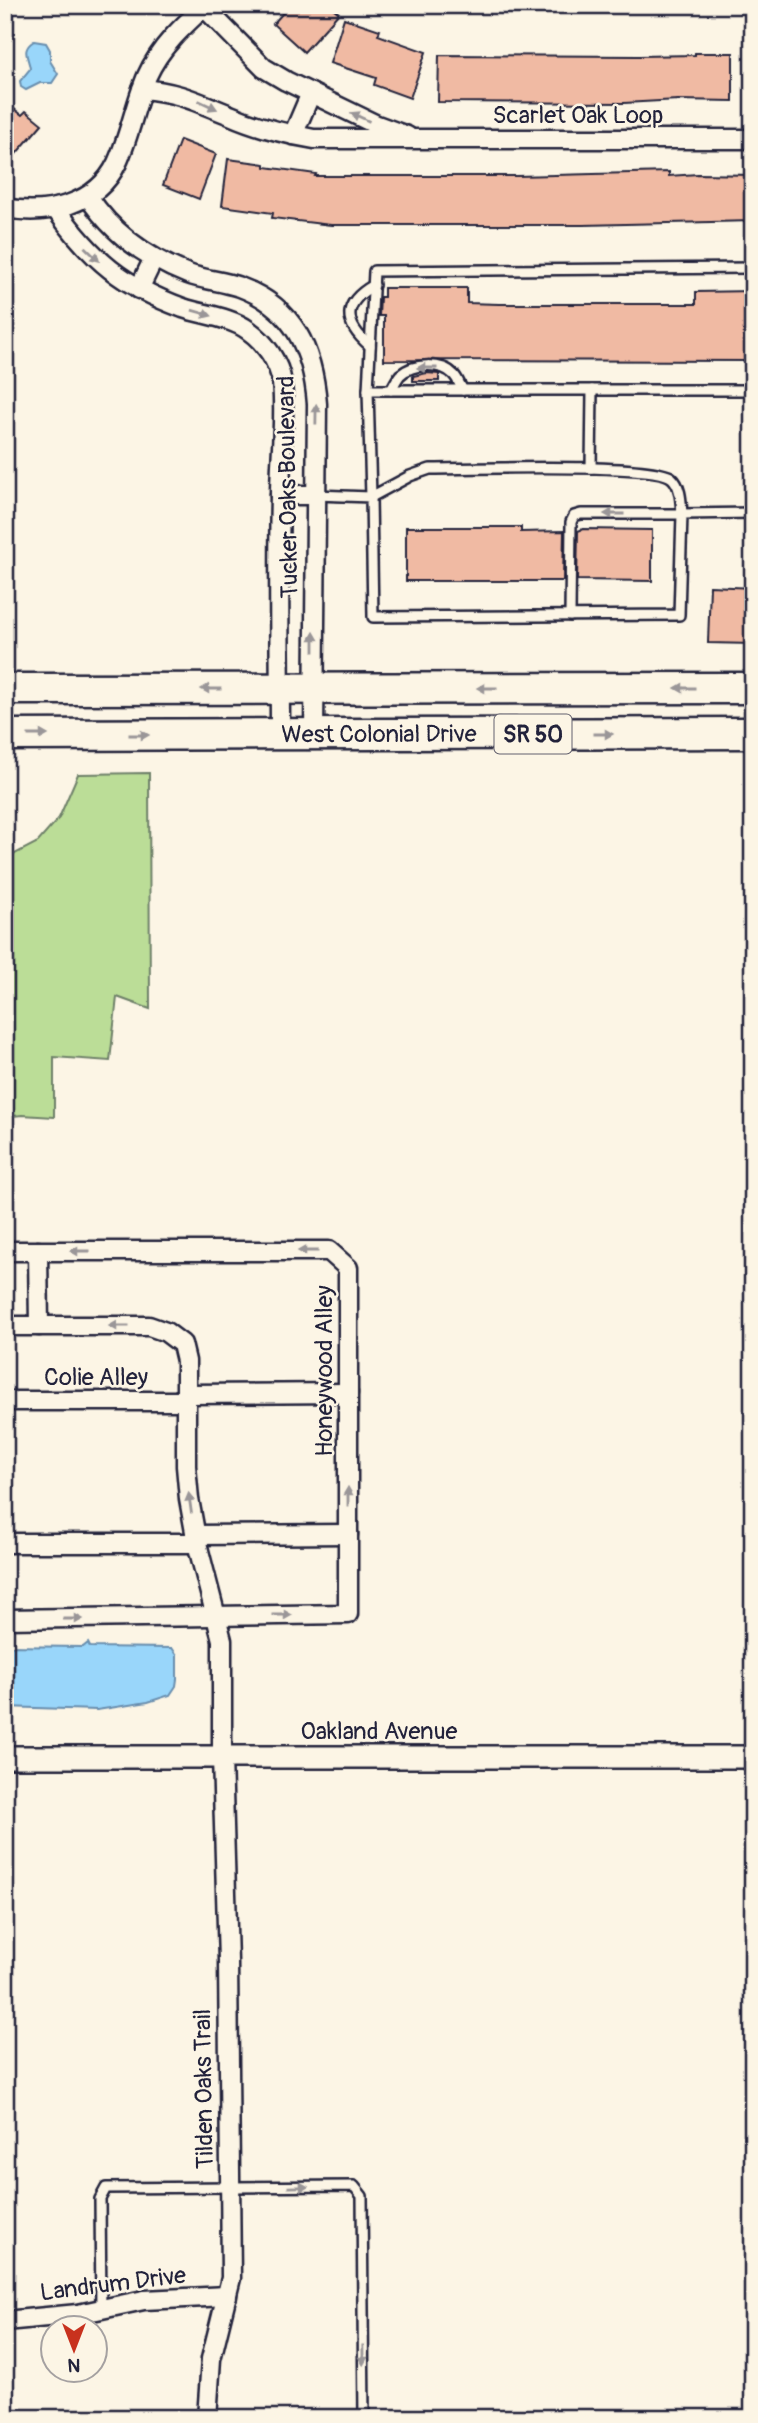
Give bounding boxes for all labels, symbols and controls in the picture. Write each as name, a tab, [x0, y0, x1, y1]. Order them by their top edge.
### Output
one-way arrow	[198, 99, 218, 111]
street label: Scarlet Oak Loop	[493, 101, 663, 130]
one-way arrow	[350, 111, 370, 123]
one-way arrow	[83, 245, 100, 261]
one-way arrow	[192, 309, 213, 319]
one-way arrow	[416, 362, 438, 373]
street label: Tucker Oaks Boulevard	[272, 375, 304, 599]
one-way arrow	[311, 403, 322, 425]
one-way arrow	[603, 508, 625, 520]
one-way arrow	[308, 631, 320, 653]
one-way arrow	[475, 682, 497, 694]
one-way arrow	[673, 682, 695, 694]
one-way arrow	[200, 683, 222, 695]
road number: SR 50	[494, 714, 572, 754]
street label: West Colonial Drive	[281, 719, 477, 749]
one-way arrow	[592, 728, 614, 740]
one-way arrow	[27, 729, 49, 741]
one-way arrow	[129, 729, 151, 741]
one-way arrow	[69, 1245, 91, 1257]
one-way arrow	[297, 1245, 319, 1257]
street label: Honeywood Alley	[310, 1285, 339, 1457]
one-way arrow	[108, 1320, 130, 1332]
street label: Colie Alley	[44, 1363, 148, 1392]
one-way arrow	[342, 1486, 354, 1508]
one-way arrow	[184, 1492, 195, 1514]
one-way arrow	[271, 1609, 293, 1621]
one-way arrow	[63, 1613, 85, 1625]
street label: Oakland Avenue	[301, 1717, 458, 1746]
street label: Tilden Oaks Trail	[188, 2009, 220, 2169]
one-way arrow	[287, 2181, 309, 2193]
street label: Landrum Drive	[38, 2261, 188, 2307]
north arrow	[38, 2314, 108, 2384]
one-way arrow	[358, 2344, 369, 2366]
text: N	[67, 2353, 80, 2377]

